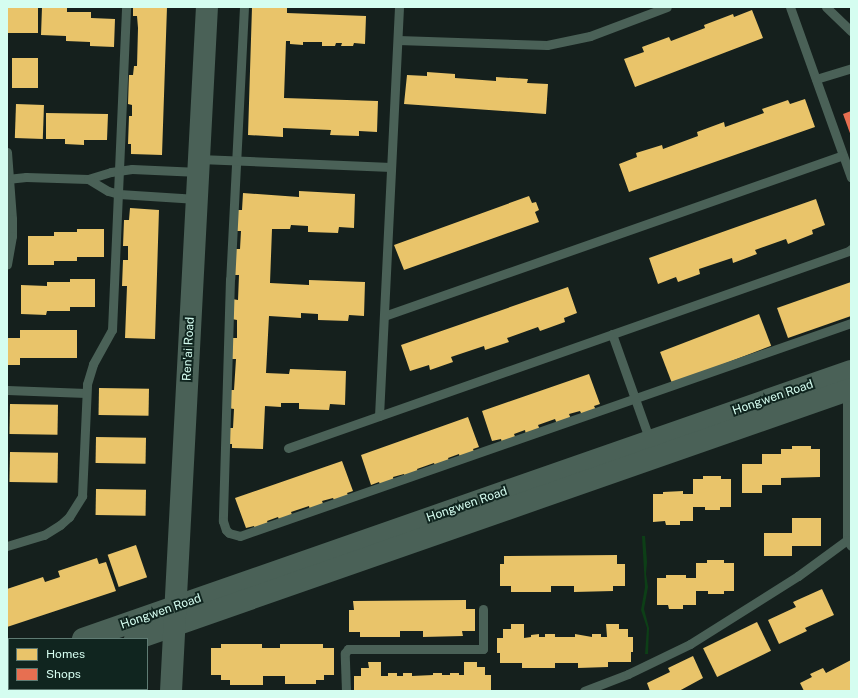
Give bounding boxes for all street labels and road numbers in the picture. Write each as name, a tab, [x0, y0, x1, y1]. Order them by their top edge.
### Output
street label: Ren'ai Road	[180, 317, 198, 381]
street label: Hongwen Road	[731, 377, 815, 419]
street label: Hongwen Road	[425, 484, 509, 526]
street label: Hongwen Road	[119, 591, 203, 633]

